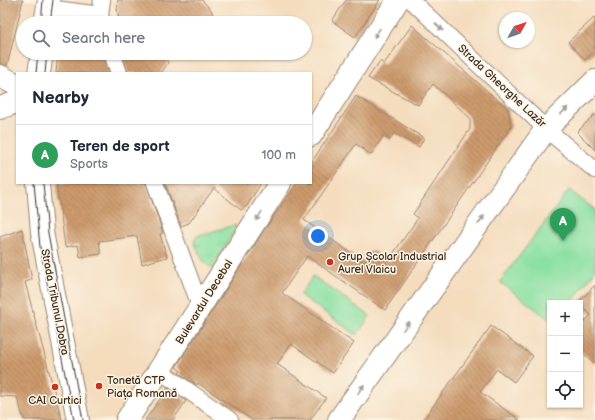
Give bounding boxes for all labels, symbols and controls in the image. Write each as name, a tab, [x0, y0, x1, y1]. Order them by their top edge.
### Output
north arrow	[499, 12, 535, 48]
search box	[16, 16, 312, 60]
one-way arrow	[434, 22, 444, 32]
icon: search	[30, 27, 52, 49]
one-way arrow	[373, 28, 381, 38]
text: Search here	[62, 29, 145, 48]
street label: Strada Gheorghe Lazăr	[455, 42, 550, 131]
text: Nearby	[32, 88, 89, 108]
one-way arrow	[559, 107, 569, 116]
text: Teren de sport	[70, 137, 169, 156]
text: A	[41, 147, 49, 163]
text: 100 m	[261, 147, 296, 163]
text: Sports	[70, 156, 108, 172]
pin: A	[550, 208, 576, 241]
one-way arrow	[255, 211, 263, 221]
one-way arrow	[477, 215, 485, 226]
your location	[308, 226, 328, 246]
street label: Strada Tribunul Dobra	[38, 248, 72, 356]
place label: Grup Școlar Industrial Aurel Vlaicu	[338, 250, 446, 276]
street label: Bulevardul Decebal	[173, 257, 235, 347]
marker: Grup Școlar Industrial Aurel Vlaicu	[325, 257, 335, 267]
map controls	[547, 300, 583, 408]
button: +	[547, 300, 583, 336]
one-way arrow	[402, 321, 410, 332]
button: −	[547, 336, 583, 372]
button: locate	[547, 372, 583, 408]
place label: Tonetă CTP Piața Romană	[107, 374, 177, 400]
marker: Tonetă CTP Piața Romană	[94, 381, 104, 391]
marker: CAI Curtici	[50, 382, 60, 392]
one-way arrow	[357, 384, 365, 394]
place label: CAI Curtici	[28, 394, 82, 407]

